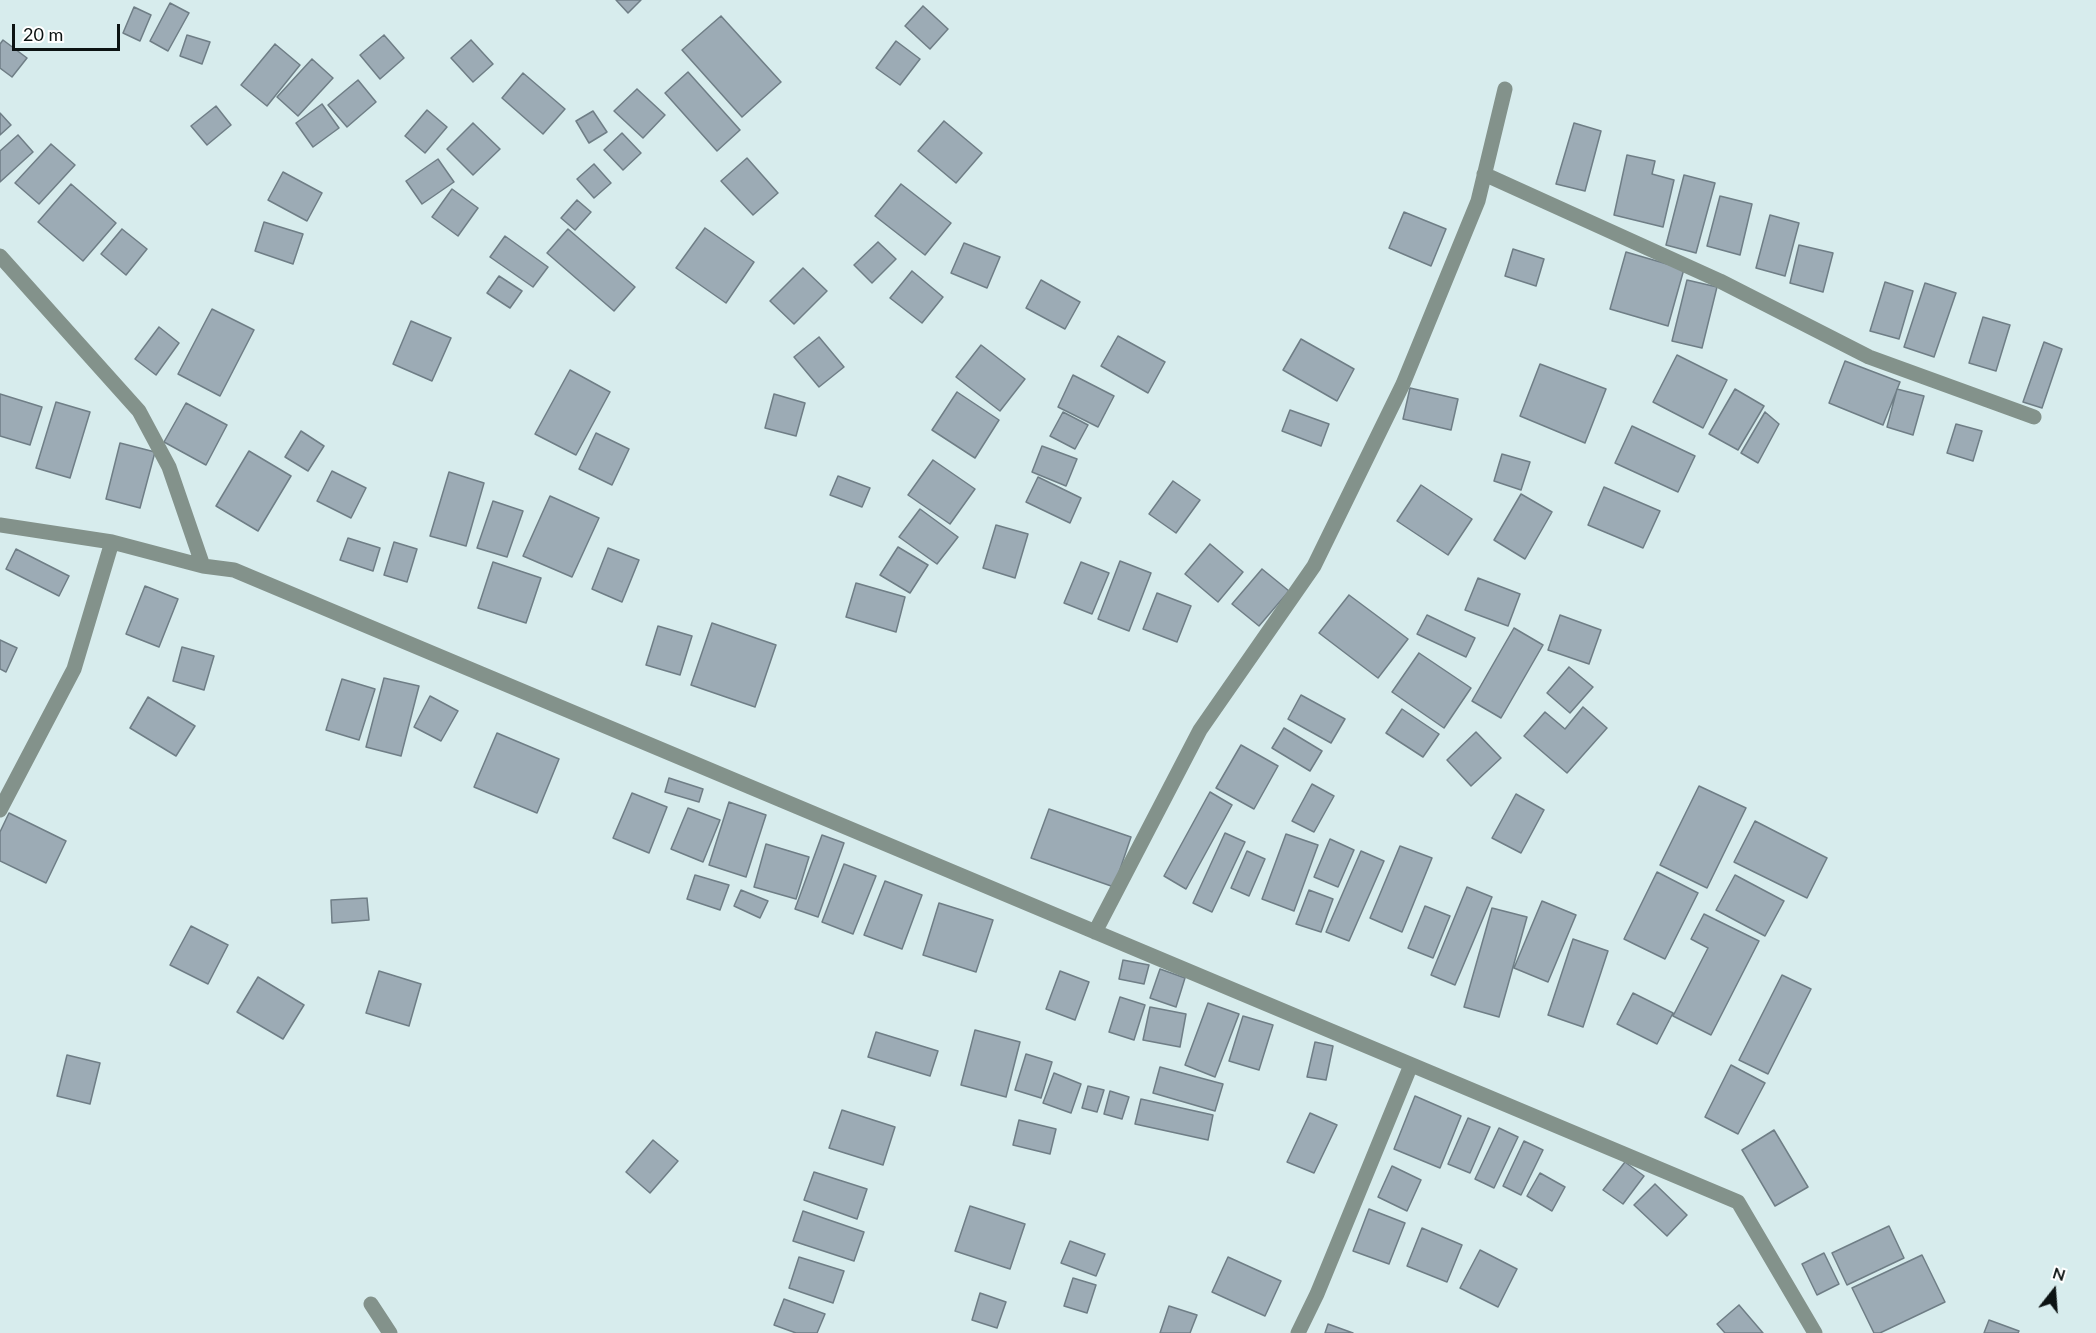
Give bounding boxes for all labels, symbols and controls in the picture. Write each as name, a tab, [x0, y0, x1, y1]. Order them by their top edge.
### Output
scale bar	[15, 12, 123, 50]
text: 20 m	[23, 23, 63, 45]
north arrow	[2024, 1261, 2084, 1321]
text: N	[2051, 1262, 2068, 1284]

